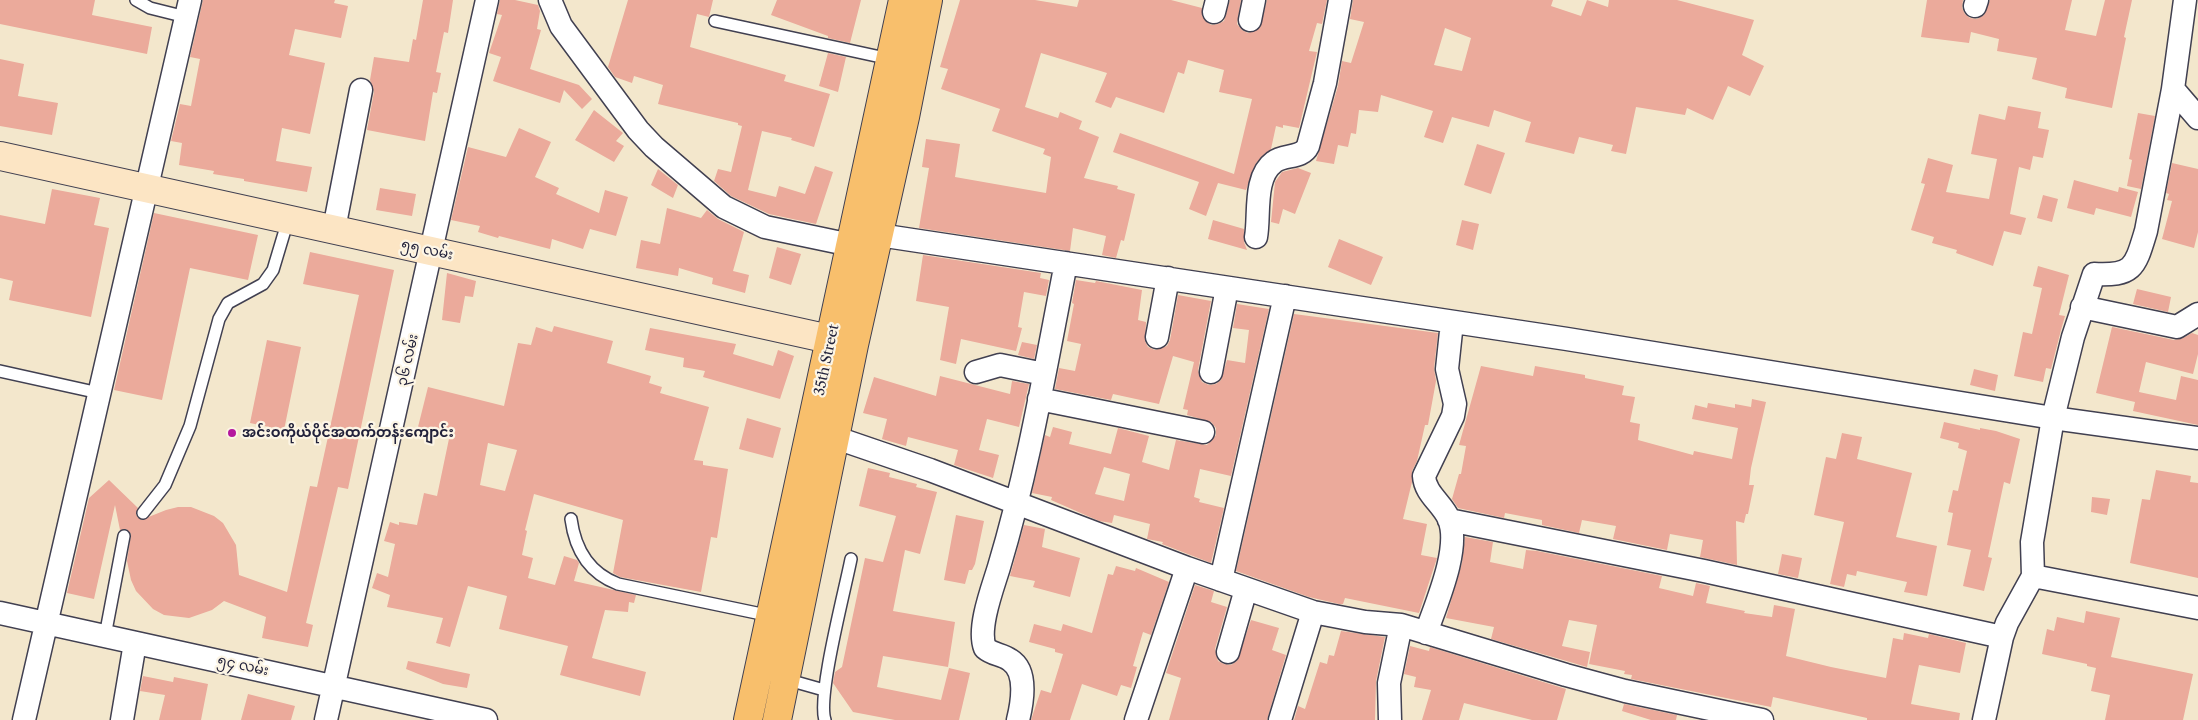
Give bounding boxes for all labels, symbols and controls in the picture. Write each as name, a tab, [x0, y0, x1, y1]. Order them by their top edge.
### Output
street label: ၅၅ လမ်း	[399, 236, 455, 264]
street label: 35th Street	[811, 323, 843, 397]
street label: ၃၆ လမ်း	[394, 333, 422, 387]
place label: အင်းဝကိုယ်ပိုင်အထက်တန်းကျောင်း	[242, 425, 454, 441]
marker: အင်းဝကိုယ်ပိုင်အထက်တန်းကျောင်း	[226, 427, 238, 439]
street label: ၅၄ လမ်း	[216, 652, 270, 680]

